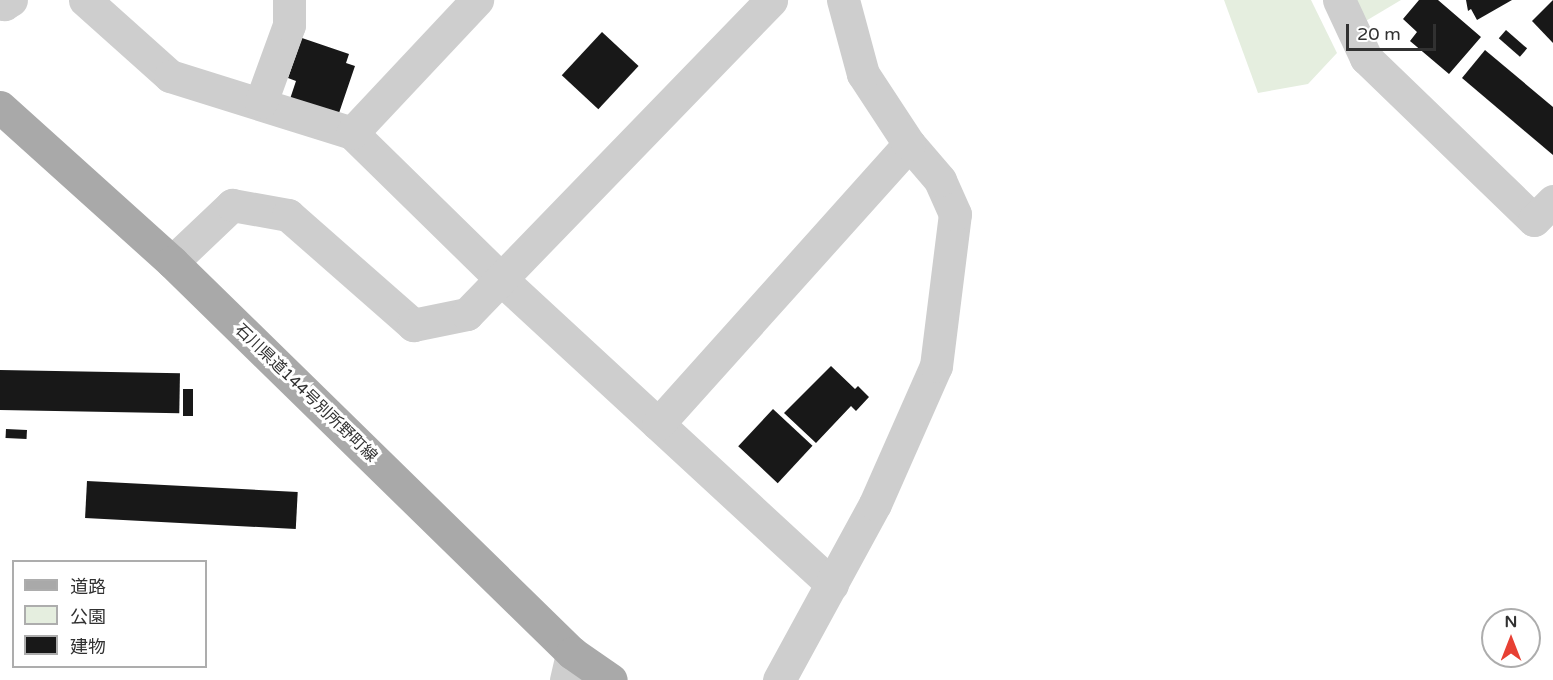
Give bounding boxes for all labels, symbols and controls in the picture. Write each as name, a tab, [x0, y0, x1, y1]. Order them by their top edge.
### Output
scale bar	[1349, 12, 1439, 50]
text: 20 m	[1357, 23, 1401, 45]
street label: 石川県道144号別所野町線	[231, 320, 381, 466]
legend	[12, 560, 207, 668]
text: 道路	[70, 576, 106, 598]
text: 公園	[70, 606, 106, 628]
north arrow	[1481, 608, 1541, 668]
text: N	[1505, 612, 1517, 632]
text: 建物	[70, 636, 106, 658]

